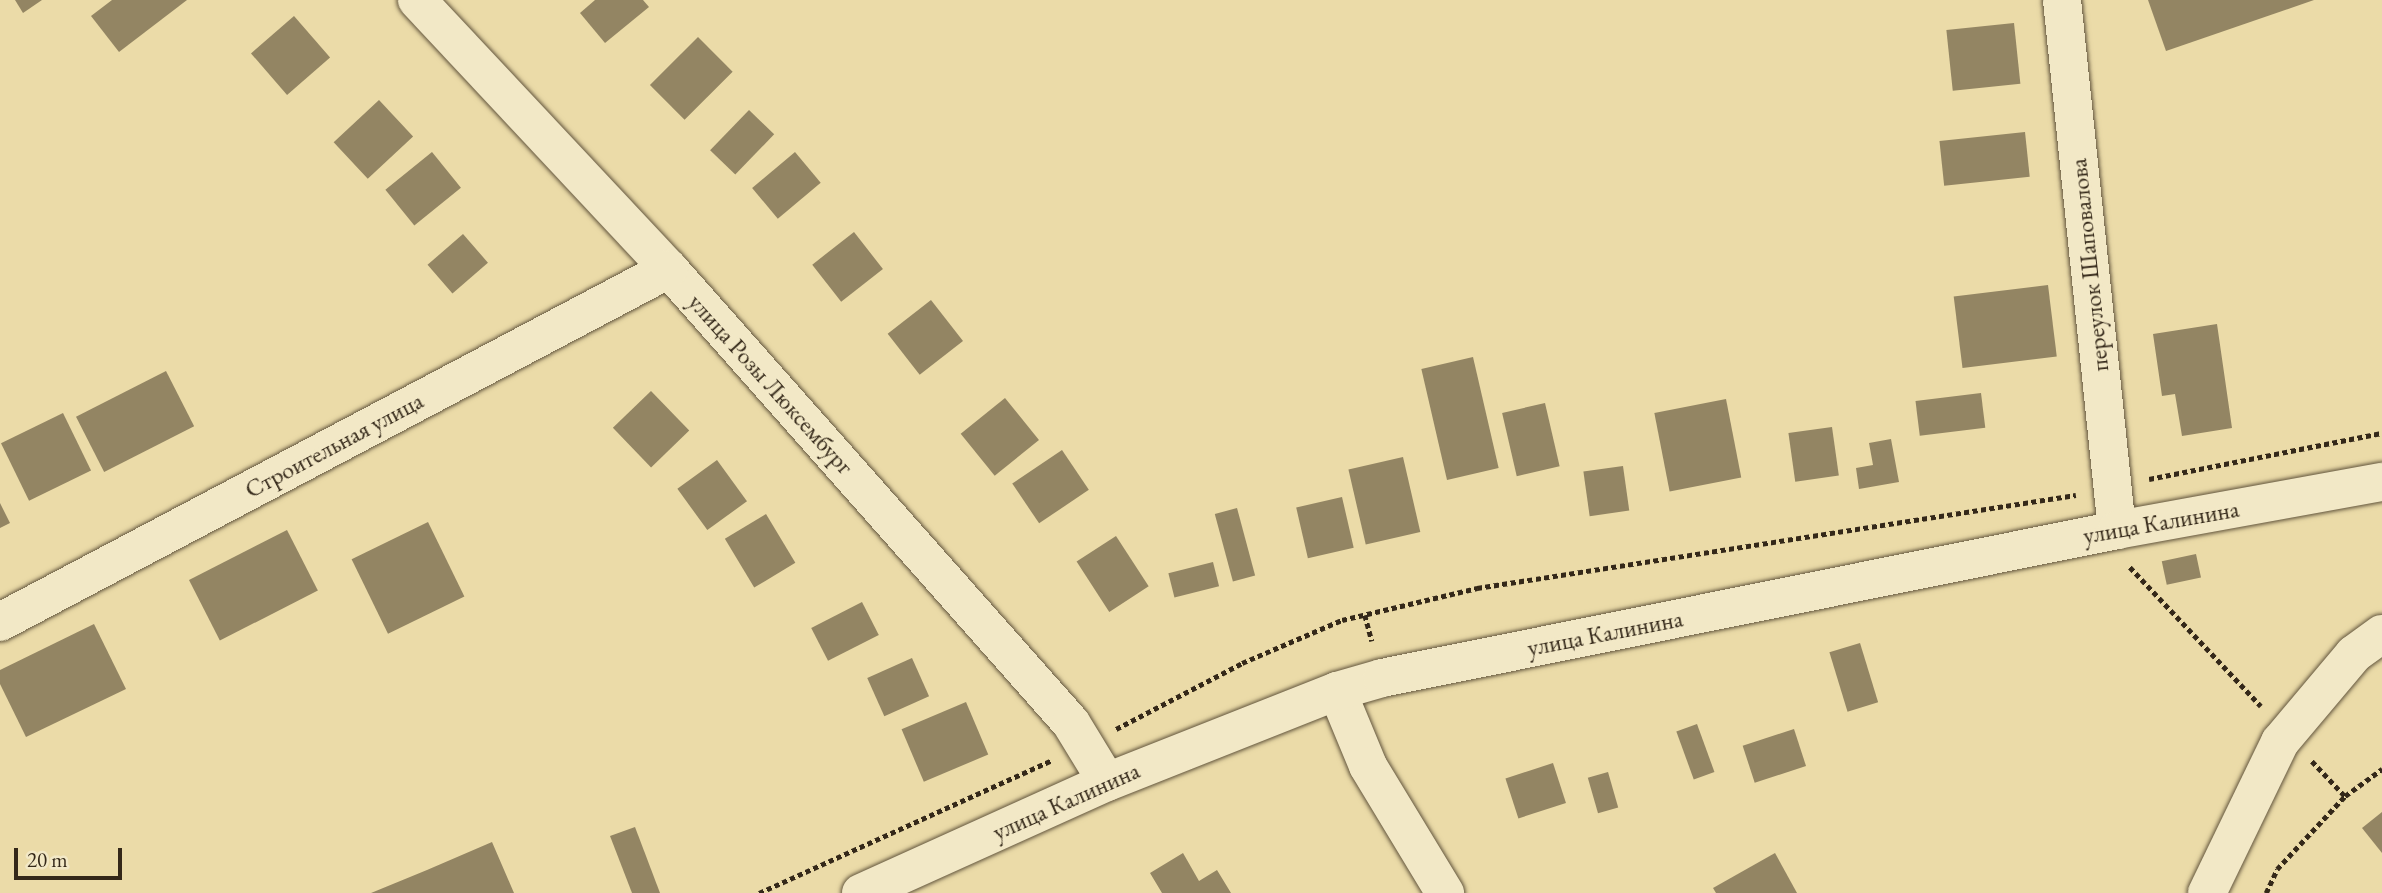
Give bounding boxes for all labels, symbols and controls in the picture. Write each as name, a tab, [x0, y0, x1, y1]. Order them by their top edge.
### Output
street label: переулок Шаповалова	[2063, 157, 2115, 373]
street label: улица Розы Люксембург	[682, 288, 860, 480]
street label: Строительная улица	[240, 386, 428, 504]
street label: улица Калинина	[2081, 494, 2241, 550]
street label: улица Калинина	[1525, 604, 1685, 662]
street label: улица Калинина	[988, 756, 1144, 846]
scale bar	[18, 834, 126, 878]
text: 20 m	[27, 846, 68, 873]

